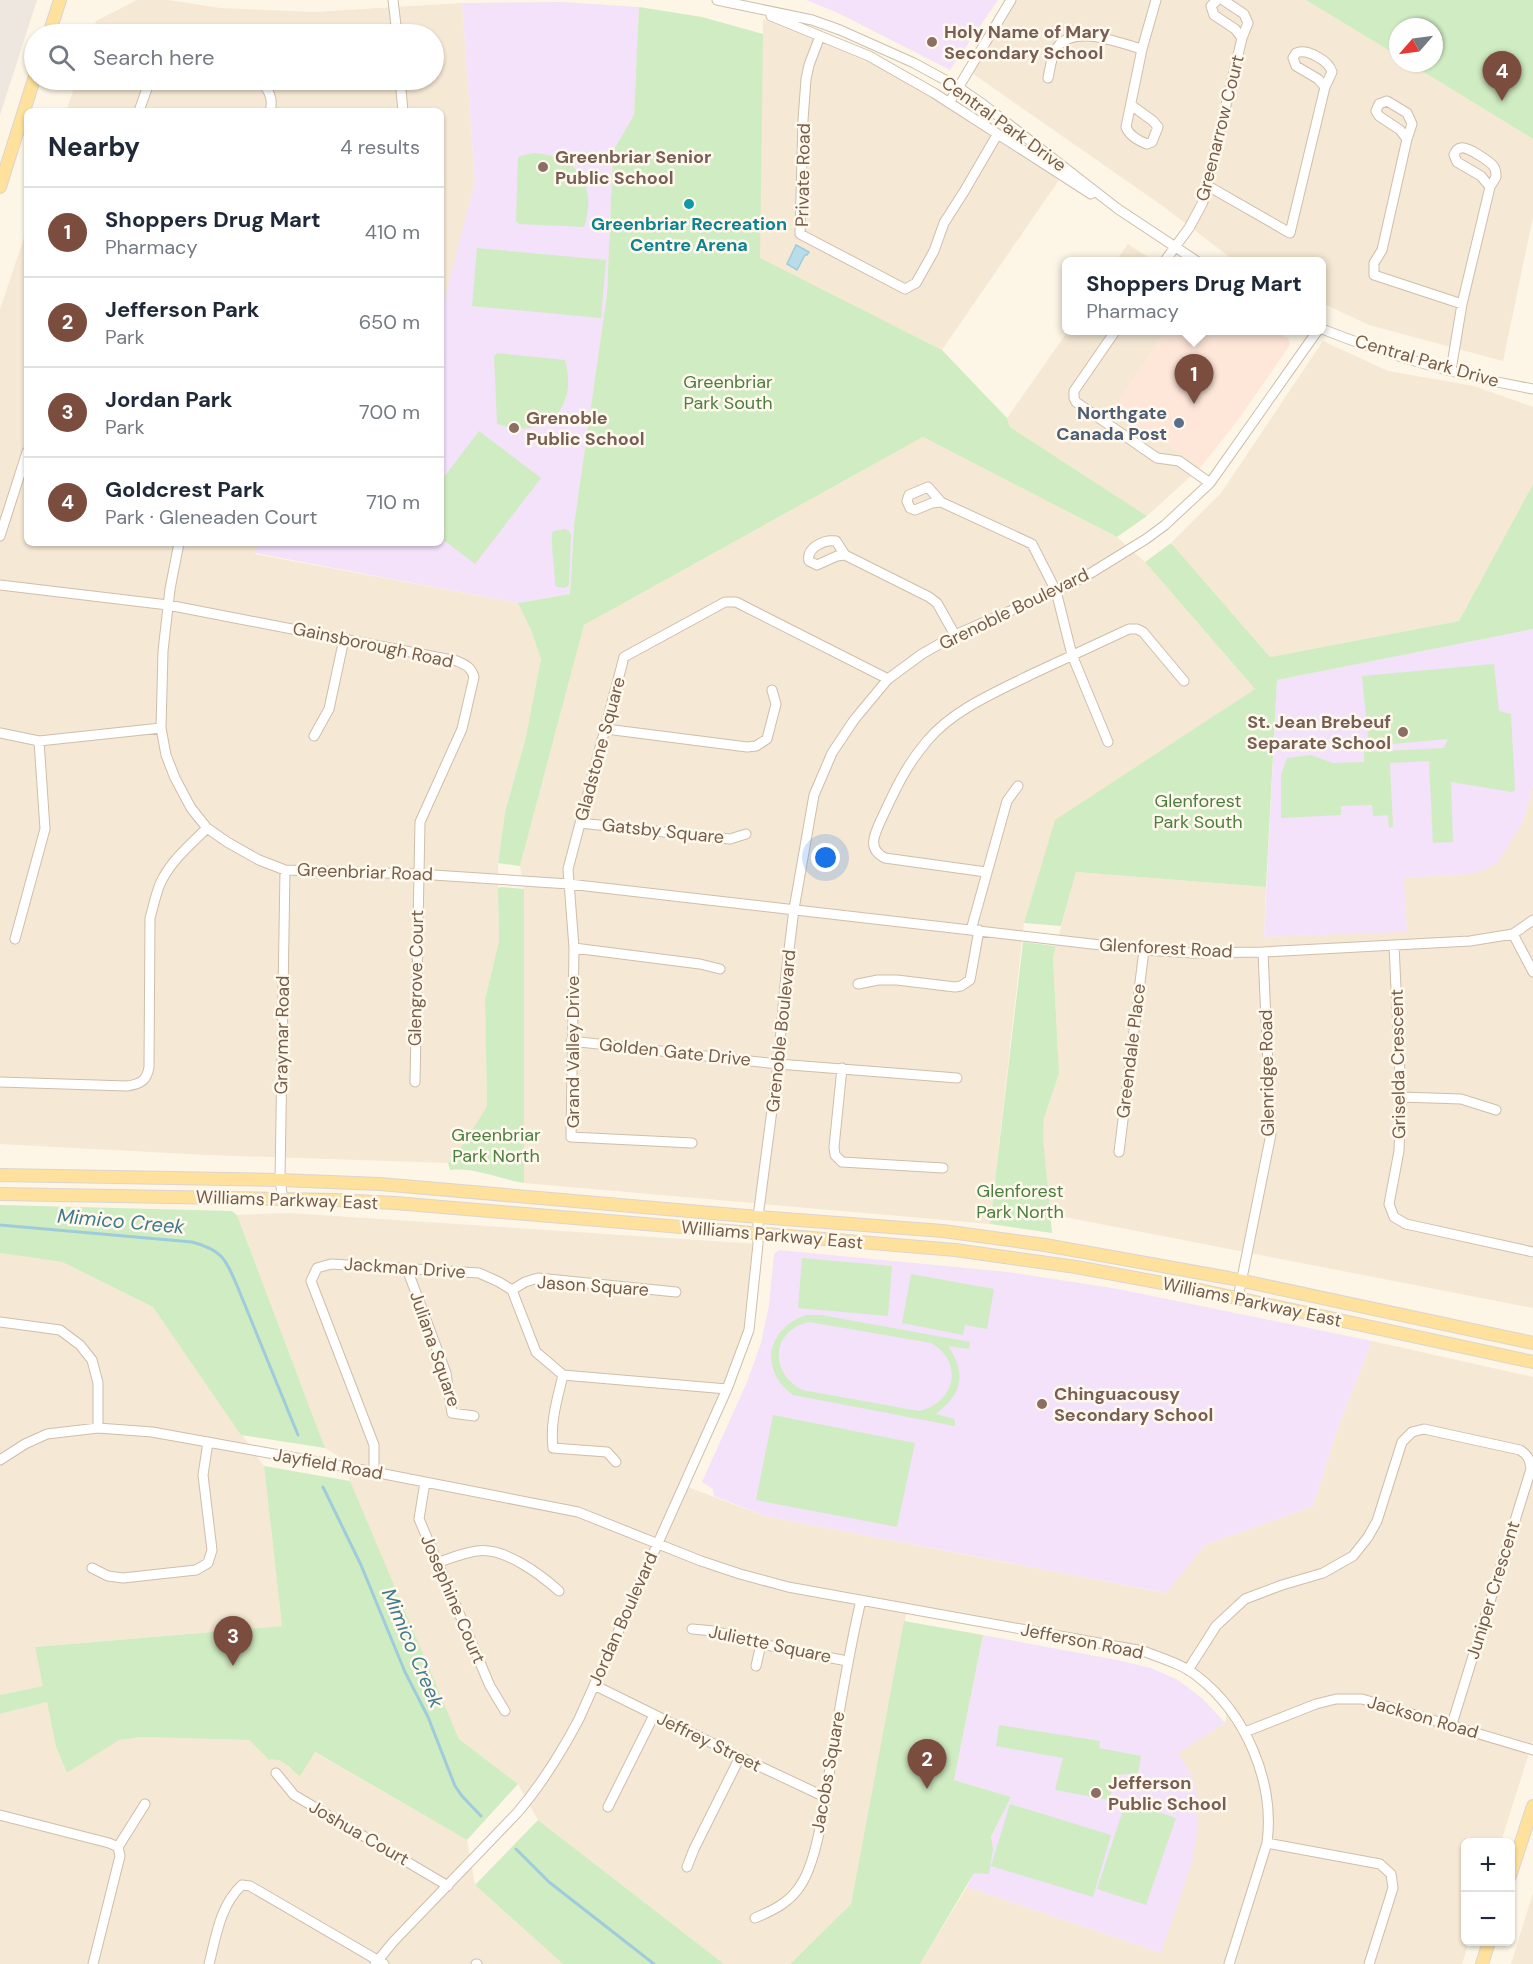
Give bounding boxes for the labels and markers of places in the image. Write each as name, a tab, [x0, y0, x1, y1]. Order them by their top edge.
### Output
place label: Holy Name of Mary Secondary School	[944, 20, 1110, 65]
marker: Holy Name of Mary Secondary School	[925, 35, 939, 49]
pin: 4	[1482, 51, 1522, 101]
place label: Greenbriar Senior Public School	[555, 145, 711, 190]
marker: Greenbriar Senior Public School	[536, 160, 550, 174]
marker: Greenbriar Recreation Centre Arena	[682, 197, 696, 211]
place label: Greenbriar Recreation Centre Arena	[591, 212, 787, 257]
pin: 1	[1174, 354, 1214, 404]
place label: Northgate Canada Post	[1056, 401, 1167, 446]
place label: Grenoble Public School	[526, 406, 645, 451]
marker: Northgate Canada Post	[1172, 416, 1186, 430]
marker: Grenoble Public School	[507, 421, 521, 435]
place label: St. Jean Brebeuf Separate School	[1247, 710, 1391, 755]
marker: St. Jean Brebeuf Separate School	[1396, 725, 1410, 739]
place label: Chinguacousy Secondary School	[1054, 1382, 1213, 1427]
marker: Chinguacousy Secondary School	[1035, 1397, 1049, 1411]
pin: 3	[214, 1616, 252, 1666]
pin: 2	[908, 1740, 946, 1789]
place label: Jefferson Public School	[1108, 1771, 1227, 1816]
marker: Jefferson Public School	[1089, 1786, 1103, 1800]

